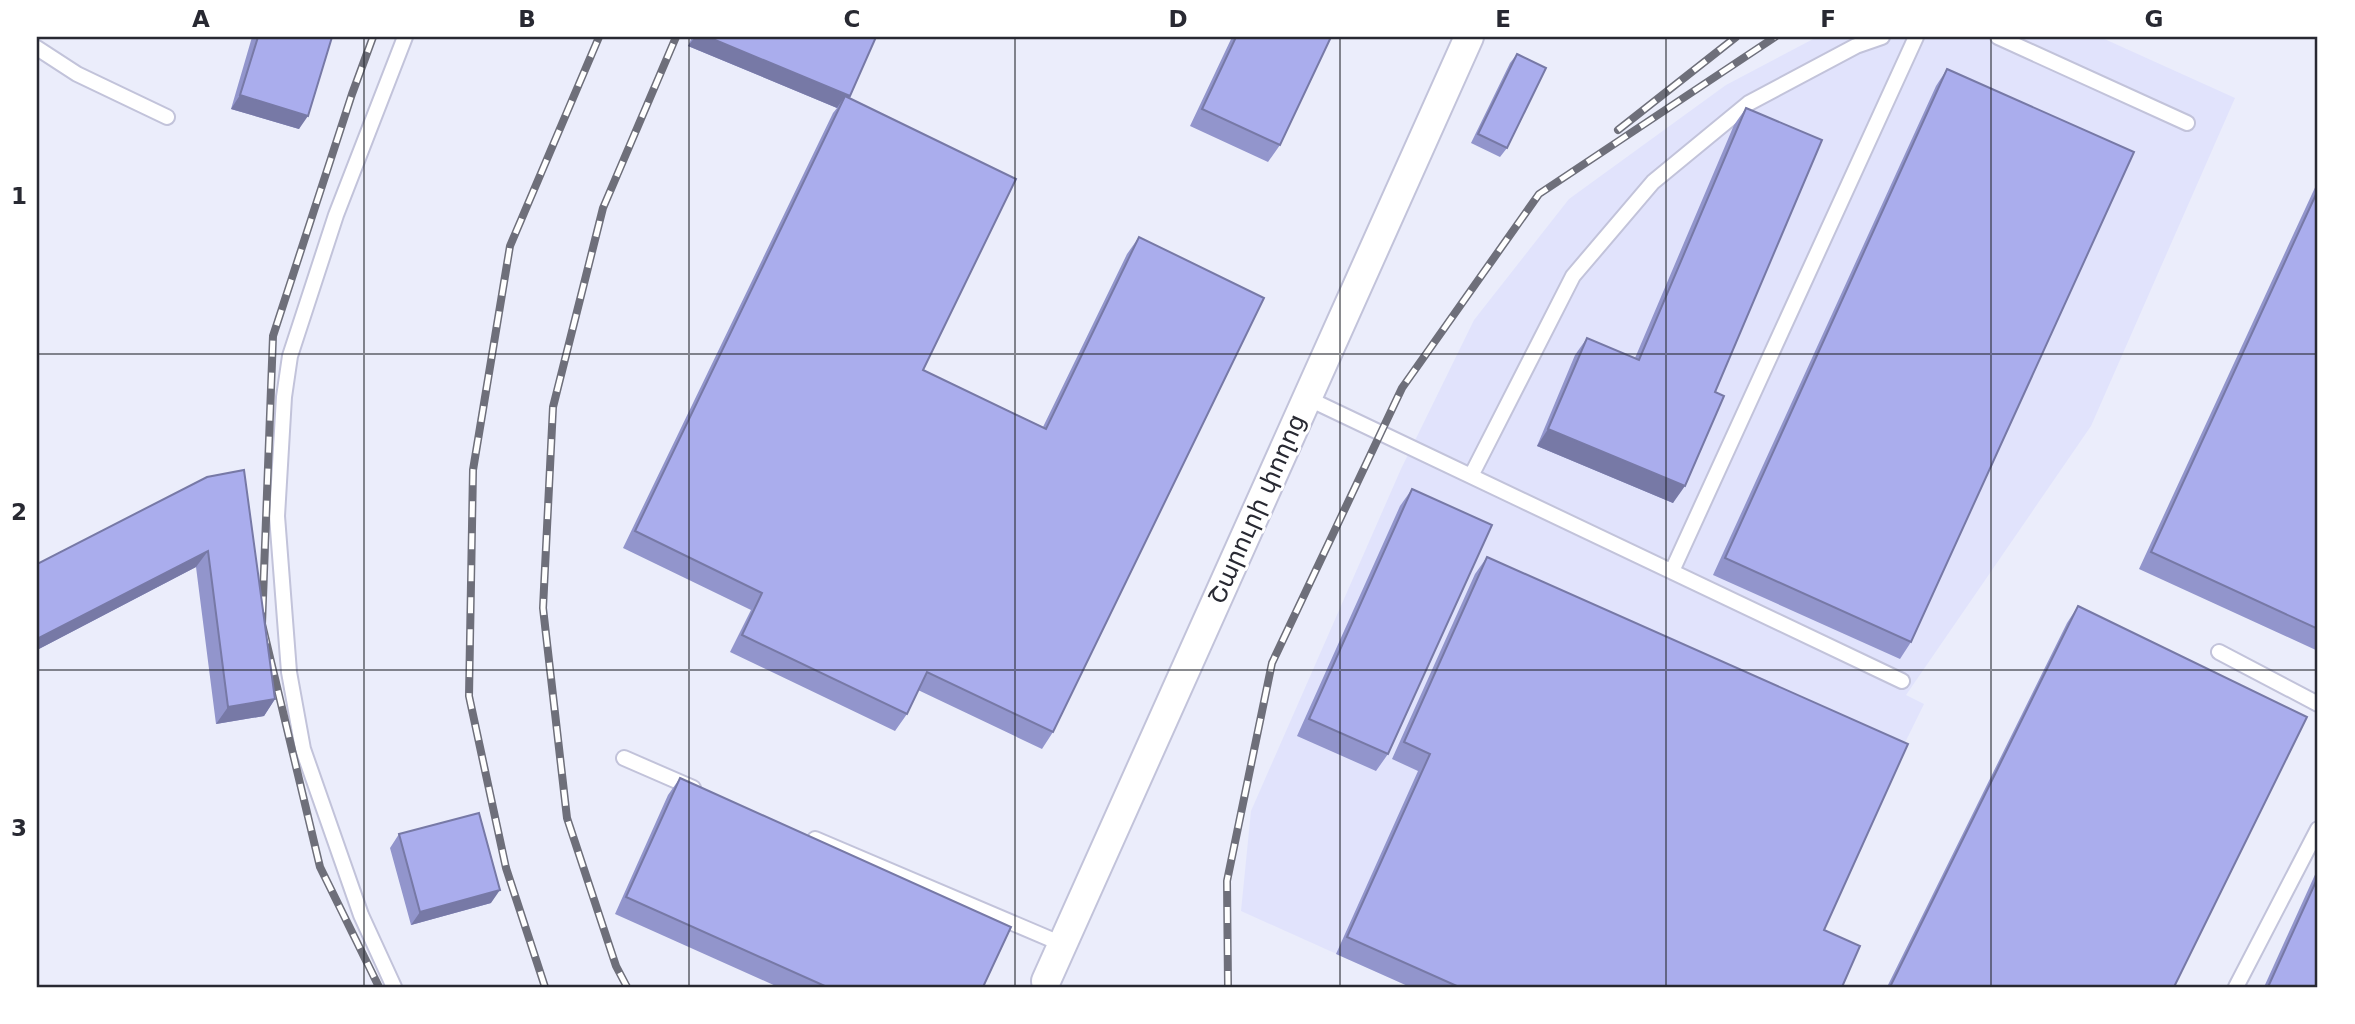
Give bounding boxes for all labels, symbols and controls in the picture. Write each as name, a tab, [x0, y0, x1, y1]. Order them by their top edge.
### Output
text: A	[192, 6, 210, 32]
text: B	[518, 6, 536, 32]
text: C	[844, 6, 860, 32]
text: D	[1168, 6, 1188, 32]
text: E	[1495, 6, 1511, 32]
text: F	[1820, 6, 1836, 32]
text: G	[2145, 6, 2163, 32]
text: 1	[11, 183, 27, 209]
street label: Շարուրի փողոց	[1203, 410, 1311, 608]
text: 2	[11, 499, 27, 525]
text: 3	[11, 815, 27, 841]

